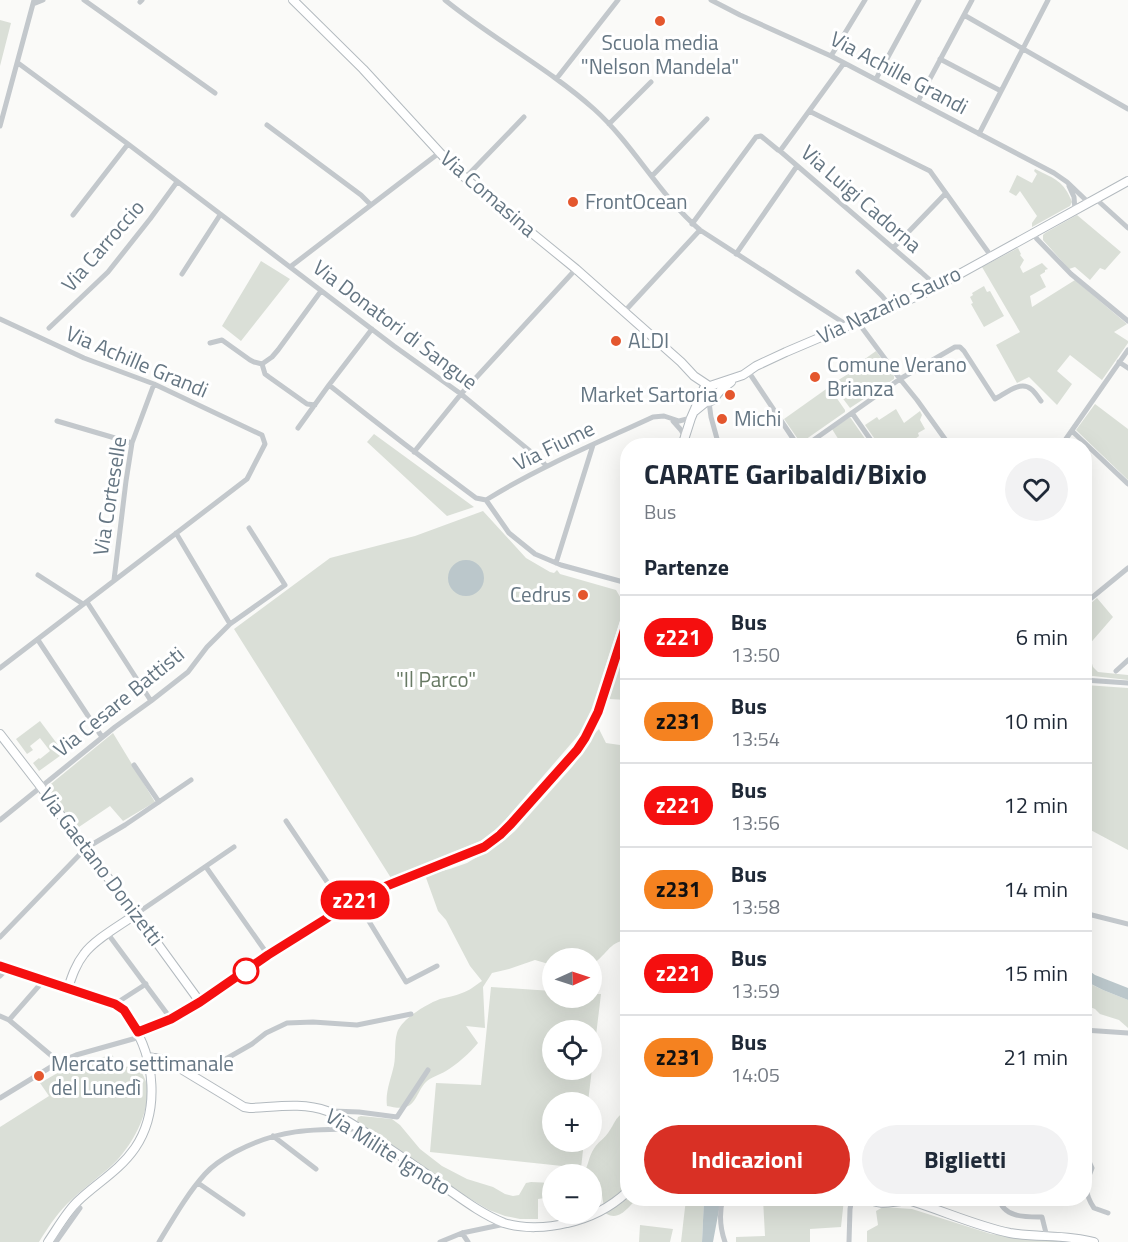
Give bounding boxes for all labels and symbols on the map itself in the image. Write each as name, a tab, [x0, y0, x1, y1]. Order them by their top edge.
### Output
marker: Scuola media "Nelson Mandela"	[653, 14, 667, 28]
street label: Via Achille Grandi	[825, 22, 974, 122]
place label: Scuola media "Nelson Mandela"	[581, 26, 739, 82]
street label: Via Luigi Cadorna	[794, 137, 929, 260]
street label: Via Comasina	[433, 142, 544, 245]
place label: FrontOcean	[585, 185, 688, 217]
street label: Via Carroccio	[53, 192, 151, 299]
marker: FrontOcean	[566, 195, 580, 209]
street label: Via Donatori di Sangue	[306, 251, 485, 397]
street label: Via Nazario Sauro	[811, 257, 966, 351]
street label: Via Achille Grandi	[61, 317, 214, 406]
place label: ALDI	[628, 324, 669, 356]
marker: ALDI	[609, 334, 623, 348]
place label: Comune Verano Brianza	[827, 348, 967, 404]
marker: Comune Verano Brianza	[808, 370, 822, 384]
place label: Market Sartoria	[580, 378, 718, 410]
marker: Market Sartoria	[723, 388, 737, 402]
place label: Michi	[734, 402, 781, 434]
street label: Via Fiume	[507, 412, 600, 479]
marker: Michi	[715, 412, 729, 426]
street label: Via Corteselle	[84, 434, 134, 558]
place label: Cedrus	[510, 578, 571, 610]
marker: Cedrus	[576, 588, 590, 602]
street label: Via Cesare Battisti	[46, 638, 191, 764]
park label: "Il Parco"	[396, 663, 476, 695]
street label: Via Gaetano Donizetti	[32, 781, 172, 952]
line badge: z221	[313, 880, 397, 920]
north arrow	[542, 948, 602, 1008]
unlabelled marker	[233, 958, 259, 984]
place label: Mercato settimanale del Lunedì	[51, 1047, 234, 1103]
marker: Mercato settimanale del Lunedì	[32, 1069, 46, 1083]
street label: Via Milite Ignoto	[320, 1100, 458, 1203]

